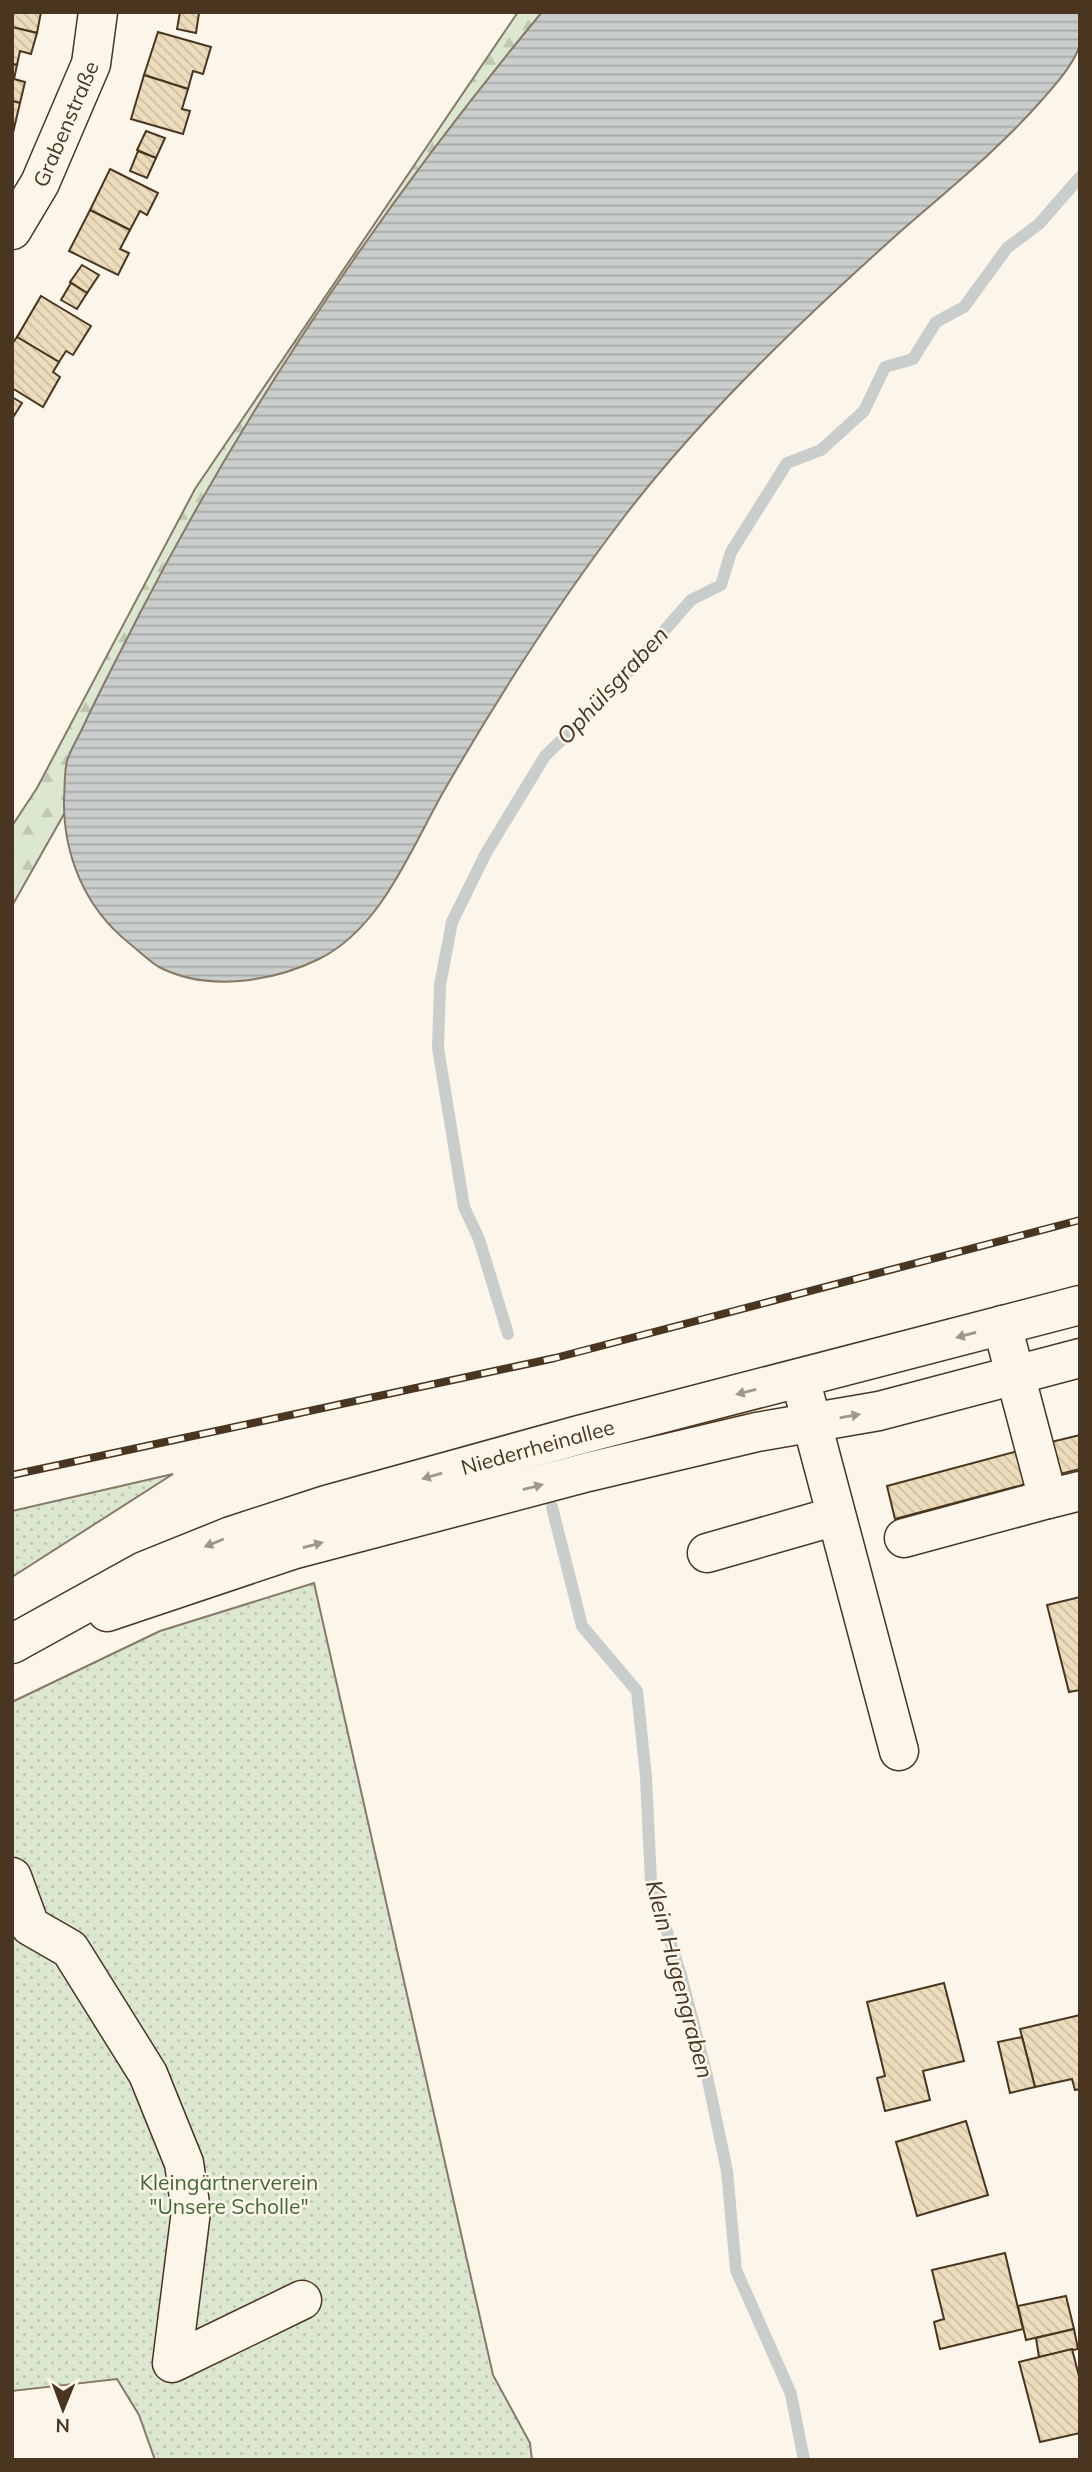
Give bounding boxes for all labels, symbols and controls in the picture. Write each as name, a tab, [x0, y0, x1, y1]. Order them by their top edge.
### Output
street label: Grabenstraße	[27, 57, 104, 191]
water label: Ophülsgraben	[550, 620, 674, 750]
one-way arrow	[955, 1330, 976, 1340]
one-way arrow	[735, 1387, 757, 1398]
one-way arrow	[839, 1410, 861, 1421]
street label: Niederrheinallee	[458, 1413, 617, 1480]
one-way arrow	[421, 1471, 442, 1481]
one-way arrow	[522, 1481, 544, 1492]
one-way arrow	[204, 1537, 225, 1548]
one-way arrow	[302, 1539, 324, 1550]
water label: Klein Hugengraben	[640, 1877, 720, 2081]
park label: Kleingärtnerverein "Unsere Scholle"	[140, 2169, 318, 2219]
north arrow	[28, 2374, 98, 2444]
text: N	[55, 2414, 70, 2438]

